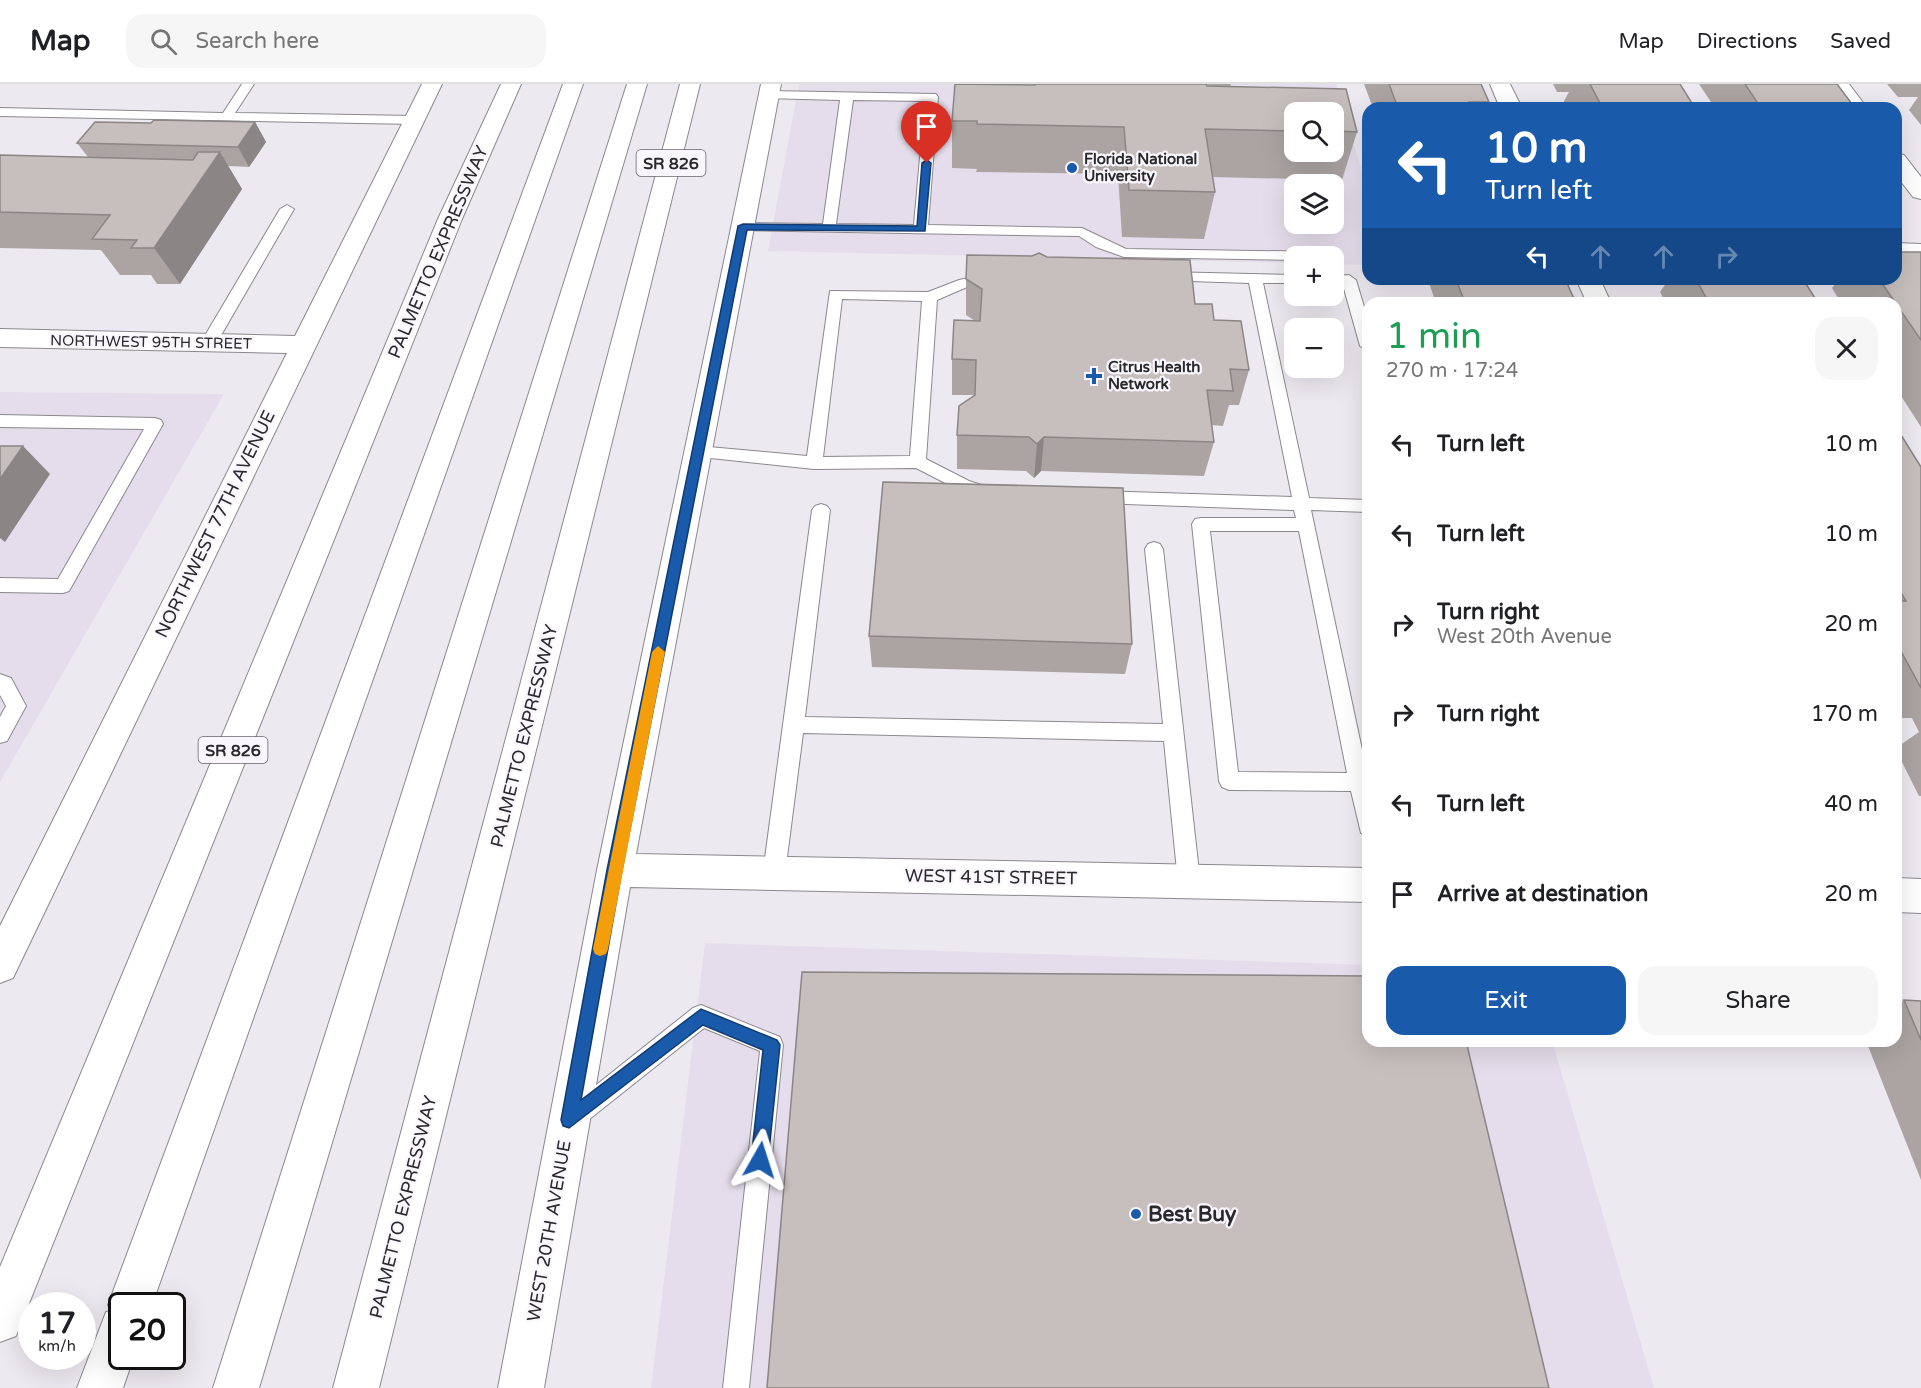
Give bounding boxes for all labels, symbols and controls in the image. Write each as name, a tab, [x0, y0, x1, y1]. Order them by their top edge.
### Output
search box	[126, 14, 546, 68]
text: Map	[30, 24, 90, 58]
icon: search	[147, 25, 180, 58]
text: Search here	[195, 28, 319, 54]
text: Map	[1618, 29, 1664, 54]
text: Directions	[1697, 29, 1797, 54]
text: Saved	[1830, 29, 1891, 54]
pin	[901, 101, 952, 163]
map controls	[1284, 102, 1344, 378]
button: search	[1284, 102, 1344, 162]
icon: arrive	[910, 110, 943, 143]
text: 10 m	[1485, 123, 1587, 174]
icon: left	[1386, 126, 1464, 204]
street label: PALMETTO EXPRESSWAY	[383, 142, 493, 362]
road number: SR 826	[636, 150, 706, 176]
place label: Florida National University	[1084, 150, 1197, 186]
marker: Florida National University	[1065, 161, 1079, 175]
button: layers	[1284, 174, 1344, 234]
text: Turn left	[1485, 174, 1592, 207]
icon: left	[1521, 240, 1554, 273]
icon: ahead	[1584, 240, 1617, 273]
icon: ahead	[1647, 240, 1680, 273]
icon: right	[1710, 240, 1743, 273]
button: +	[1284, 246, 1344, 306]
text: 1 min	[1386, 315, 1482, 358]
button: close	[1815, 317, 1878, 380]
button: −	[1284, 318, 1344, 378]
street label: NORTHWEST 95TH STREET	[50, 331, 252, 353]
place label: Citrus Health Network	[1108, 358, 1201, 393]
text: 270 m · 17:24	[1386, 359, 1518, 383]
marker: Citrus Health Network	[1085, 367, 1103, 385]
street label: NORTHWEST 77TH AVENUE	[150, 407, 280, 641]
icon: left	[1386, 428, 1419, 461]
text: Turn left	[1437, 431, 1525, 457]
text: 10 m	[1824, 431, 1878, 457]
icon: left	[1386, 518, 1419, 551]
text: Turn left	[1437, 521, 1525, 547]
text: 10 m	[1824, 521, 1878, 547]
text: Turn right	[1437, 599, 1539, 625]
icon: right	[1386, 608, 1419, 641]
text: 20 m	[1824, 611, 1878, 637]
street label: PALMETTO EXPRESSWAY	[486, 622, 562, 850]
text: West 20th Avenue	[1437, 625, 1612, 649]
icon: right	[1386, 698, 1419, 731]
text: Turn right	[1437, 701, 1539, 727]
text: 170 m	[1811, 701, 1878, 727]
road number: SR 826	[198, 737, 268, 763]
icon: left	[1386, 788, 1419, 821]
text: Turn left	[1437, 791, 1525, 817]
text: 40 m	[1824, 791, 1878, 817]
street label: WEST 41ST STREET	[905, 864, 1077, 890]
icon: arrive	[1386, 878, 1419, 911]
text: Arrive at destination	[1437, 881, 1648, 907]
text: 20 m	[1824, 881, 1878, 907]
button: Exit	[1386, 966, 1626, 1035]
button: Share	[1638, 966, 1878, 1035]
street label: PALMETTO EXPRESSWAY	[365, 1093, 441, 1321]
position arrow	[728, 1128, 792, 1192]
street label: WEST 20TH AVENUE	[522, 1139, 576, 1323]
place label: Best Buy	[1148, 1202, 1237, 1227]
marker: Best Buy	[1129, 1207, 1143, 1221]
speed limit sign: 20	[108, 1292, 186, 1370]
text: 17	[38, 1305, 76, 1342]
text: km/h	[38, 1337, 76, 1355]

